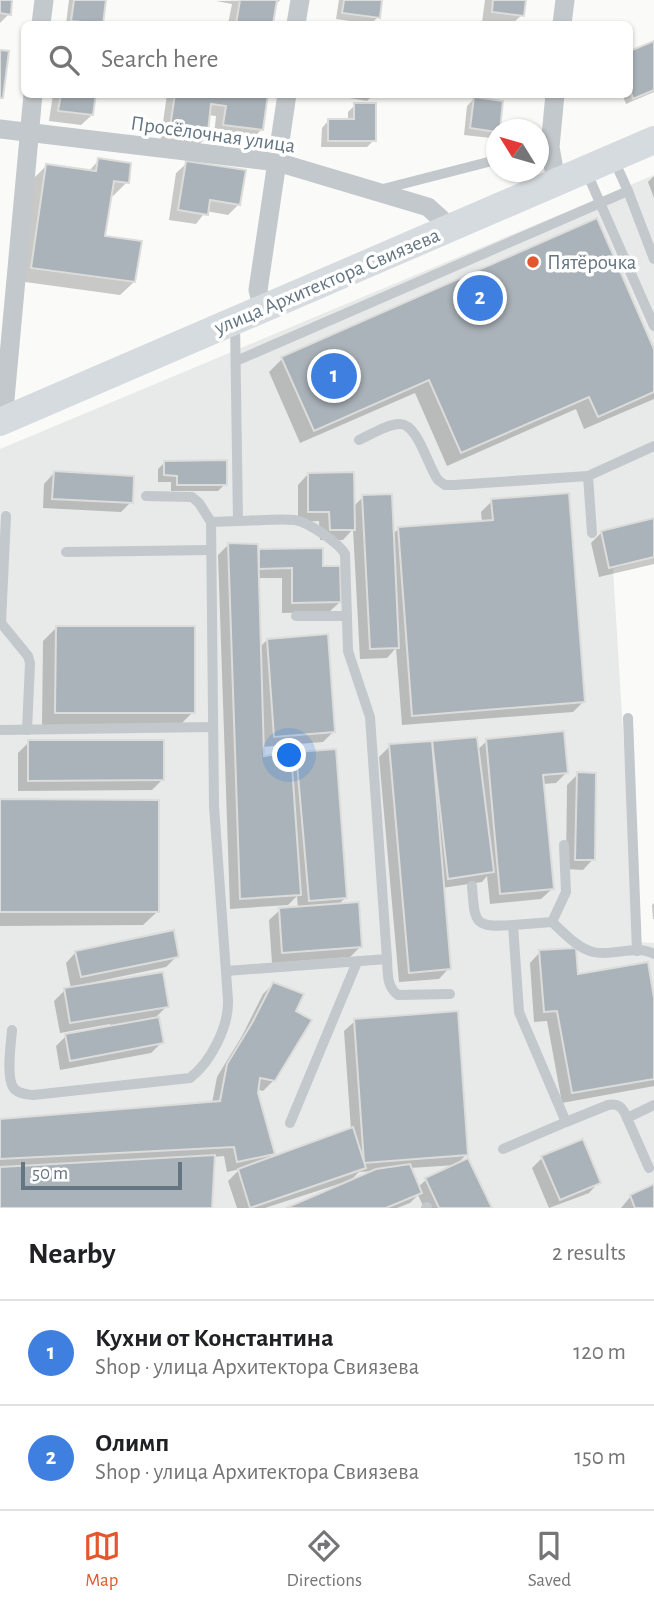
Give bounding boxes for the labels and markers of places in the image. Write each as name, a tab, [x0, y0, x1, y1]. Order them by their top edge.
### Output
place label: Пятёрочка	[547, 252, 637, 273]
marker: Пятёрочка	[525, 254, 541, 270]
pin: 2	[457, 272, 503, 324]
pin: 1	[311, 350, 357, 402]

